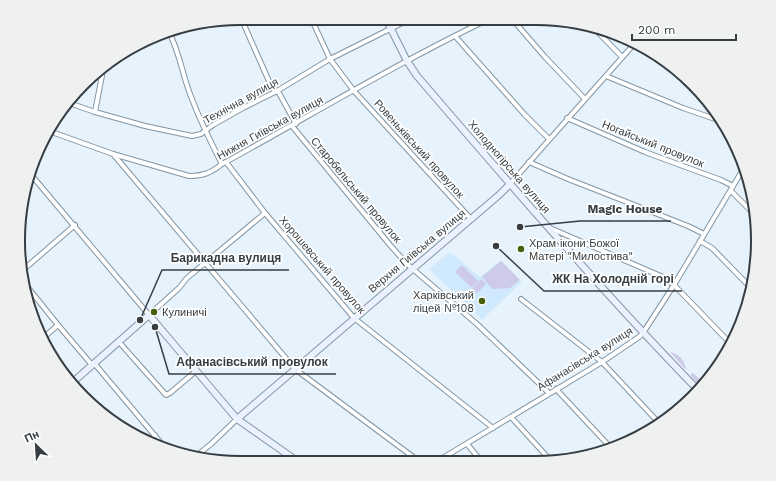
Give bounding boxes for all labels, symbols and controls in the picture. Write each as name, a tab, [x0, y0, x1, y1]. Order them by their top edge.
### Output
scale bar	[632, 16, 736, 42]
text: 200 m	[638, 23, 675, 37]
street label: Технічна вулиця	[201, 75, 281, 127]
street label: Нижня Гиївська вулиця	[215, 93, 325, 163]
street label: Ровеньківський провулок	[371, 97, 467, 201]
street label: Холодногірська вулиця	[465, 118, 553, 216]
street label: Ногайський провулок	[600, 118, 706, 170]
street label: Старобельський провулок	[308, 135, 404, 246]
callout: Magic House	[580, 197, 671, 221]
text: Magic House	[587, 202, 663, 216]
street label: Верхня Гиївська вулиця	[366, 207, 468, 295]
street label: Хорошевський провулок	[276, 214, 368, 317]
place label: Храм ікони Божої Матері "Милостива"	[529, 237, 633, 263]
marker: Храм ікони Божої Матері "Милостива"	[516, 244, 526, 254]
callout: Барикадна вулиця	[162, 246, 289, 270]
text: Барикадна вулиця	[171, 251, 281, 265]
callout: ЖК На Холодній горі	[544, 267, 682, 291]
text: ЖК На Холодній горі	[551, 272, 674, 286]
place label: Харківський ліцей №108	[413, 289, 474, 315]
marker: Харківський ліцей №108	[477, 296, 487, 306]
place label: Кулиничі	[162, 306, 207, 319]
marker: Кулиничі	[149, 307, 159, 317]
street label: Афанасівська вулиця	[535, 324, 635, 394]
callout: Афанасівський провулок	[169, 350, 336, 374]
text: Афанасівський провулок	[176, 355, 329, 369]
north arrow	[16, 425, 56, 465]
text: Пн	[23, 427, 41, 445]

